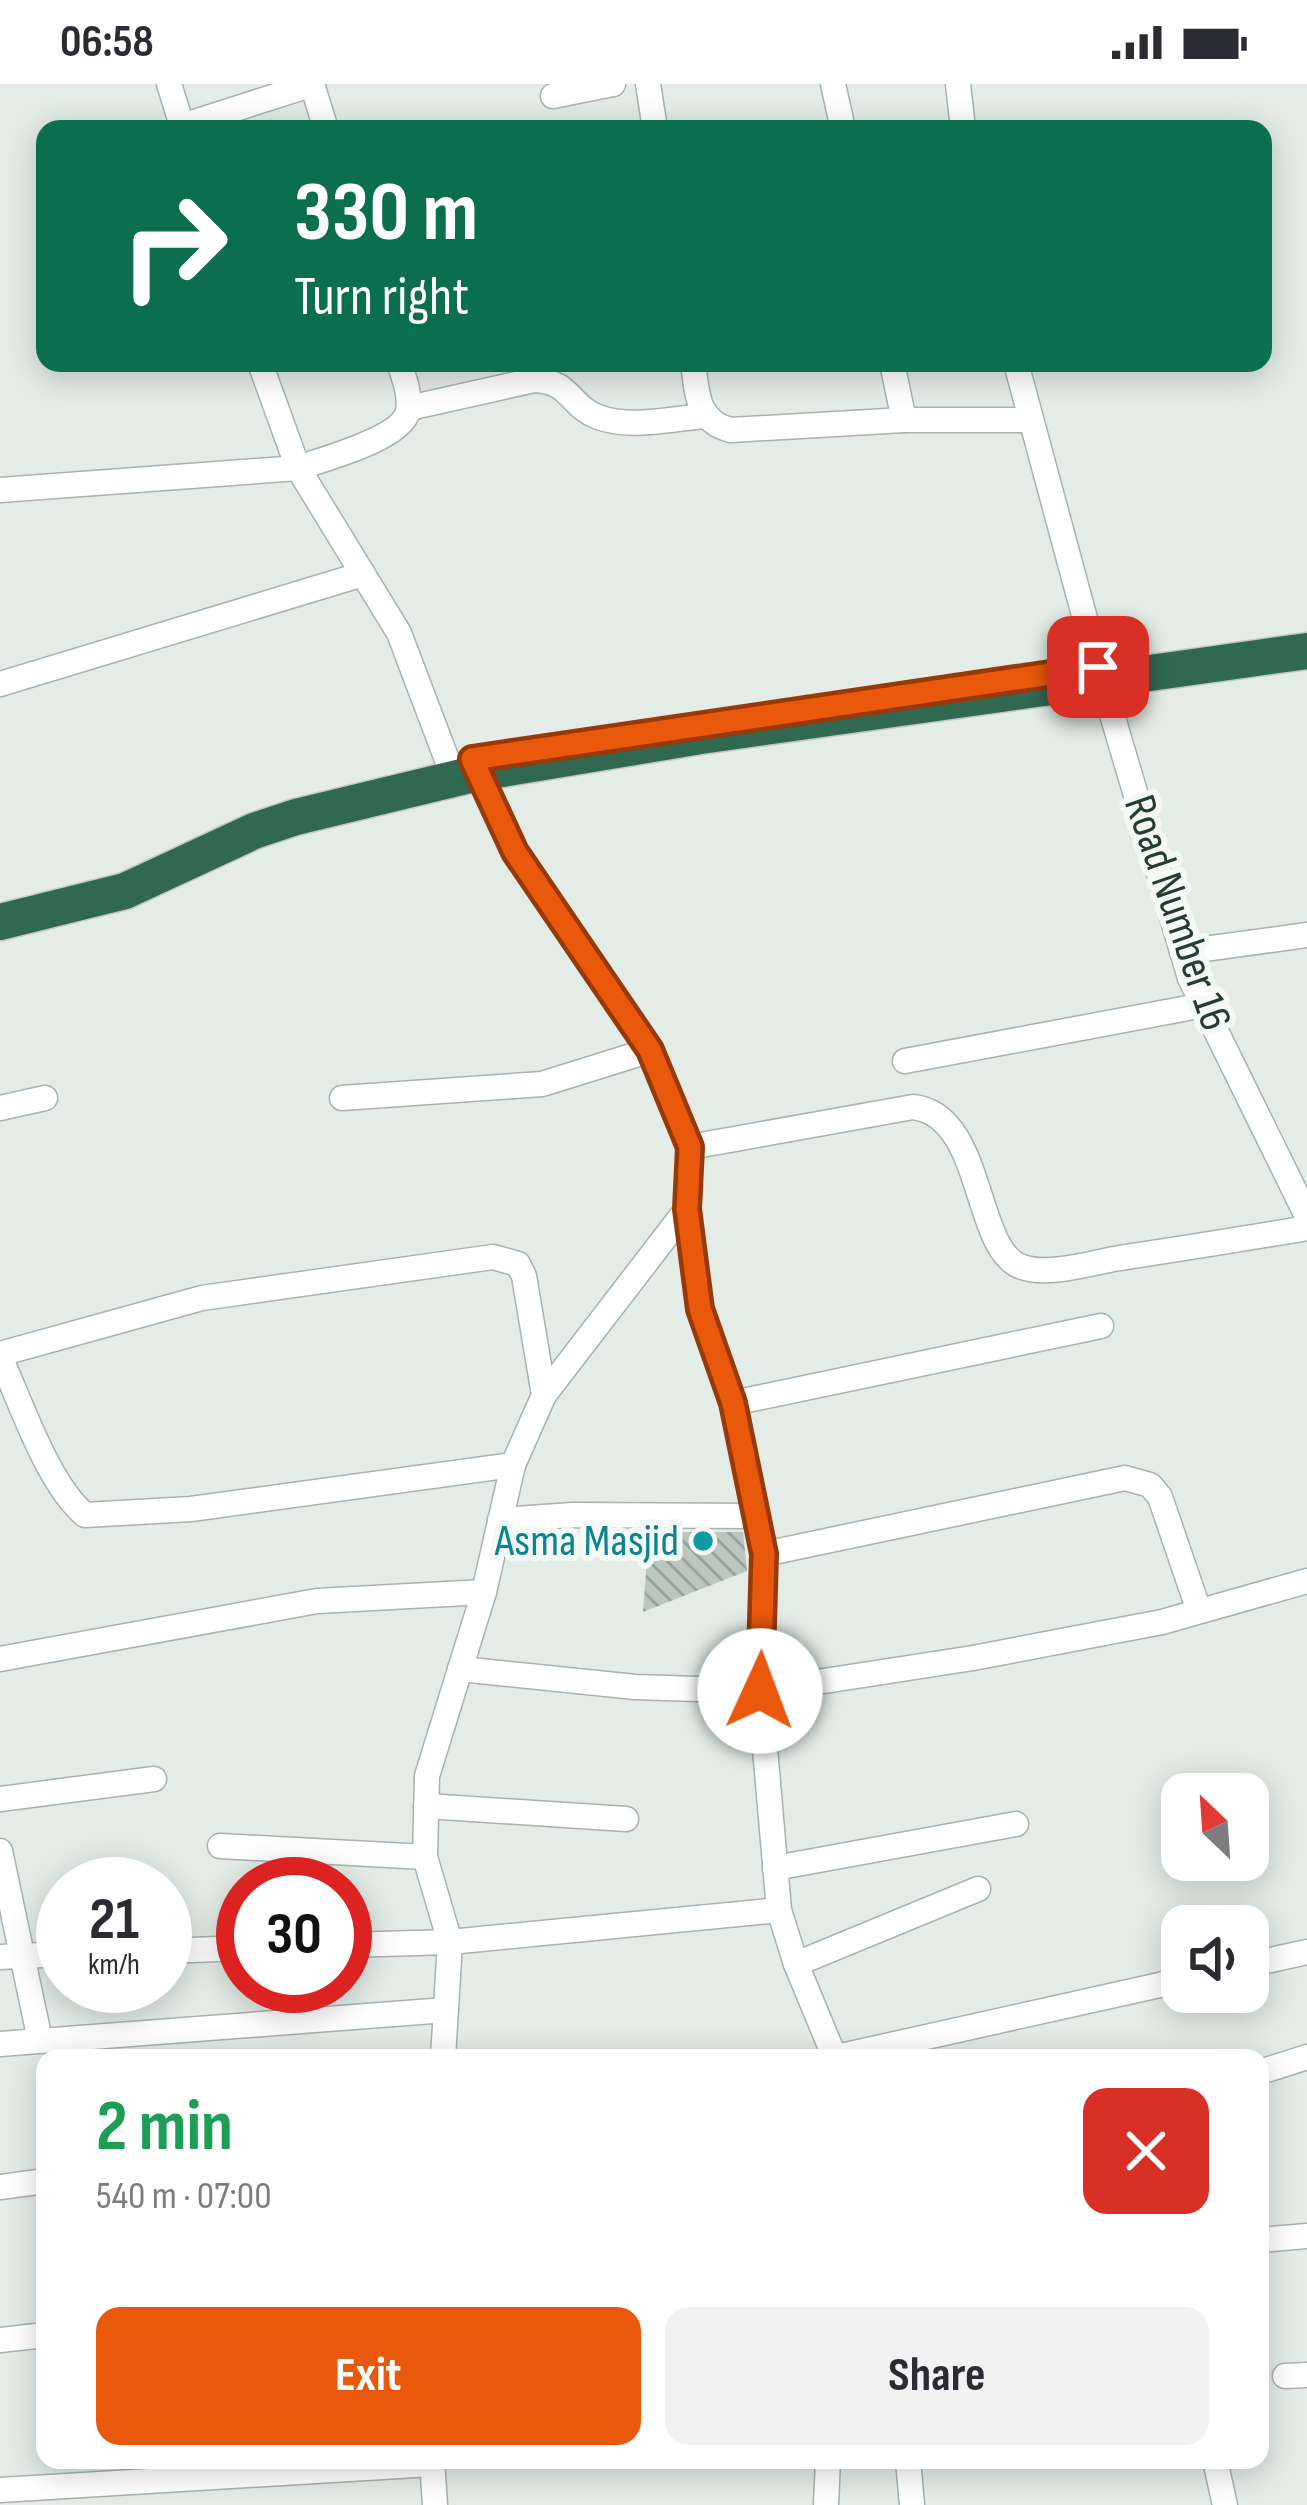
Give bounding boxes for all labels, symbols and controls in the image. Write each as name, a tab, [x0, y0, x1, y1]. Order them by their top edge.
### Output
text: 06:58	[60, 15, 154, 70]
text: 330 m	[294, 163, 478, 264]
icon: right	[96, 168, 252, 324]
text: Turn right	[294, 265, 469, 330]
pin	[1047, 616, 1149, 718]
icon: arrive	[1065, 634, 1131, 700]
street label: Road Number 16	[1111, 788, 1243, 1038]
place label: Asma Masjid	[494, 1514, 679, 1569]
marker: Asma Masjid	[690, 1528, 716, 1554]
position arrow	[697, 1628, 823, 1754]
north arrow	[1161, 1773, 1269, 1881]
map controls	[1161, 1773, 1269, 2013]
speed limit sign: 30	[216, 1857, 372, 2013]
text: 21	[89, 1884, 139, 1956]
button: sound	[1161, 1905, 1269, 2013]
text: km/h	[88, 1947, 140, 1983]
text: 2 min	[96, 2084, 233, 2171]
button: close	[1083, 2088, 1209, 2214]
text: 540 m · 07:00	[96, 2173, 272, 2220]
button: Exit	[96, 2307, 641, 2445]
button: Share	[665, 2307, 1209, 2445]

